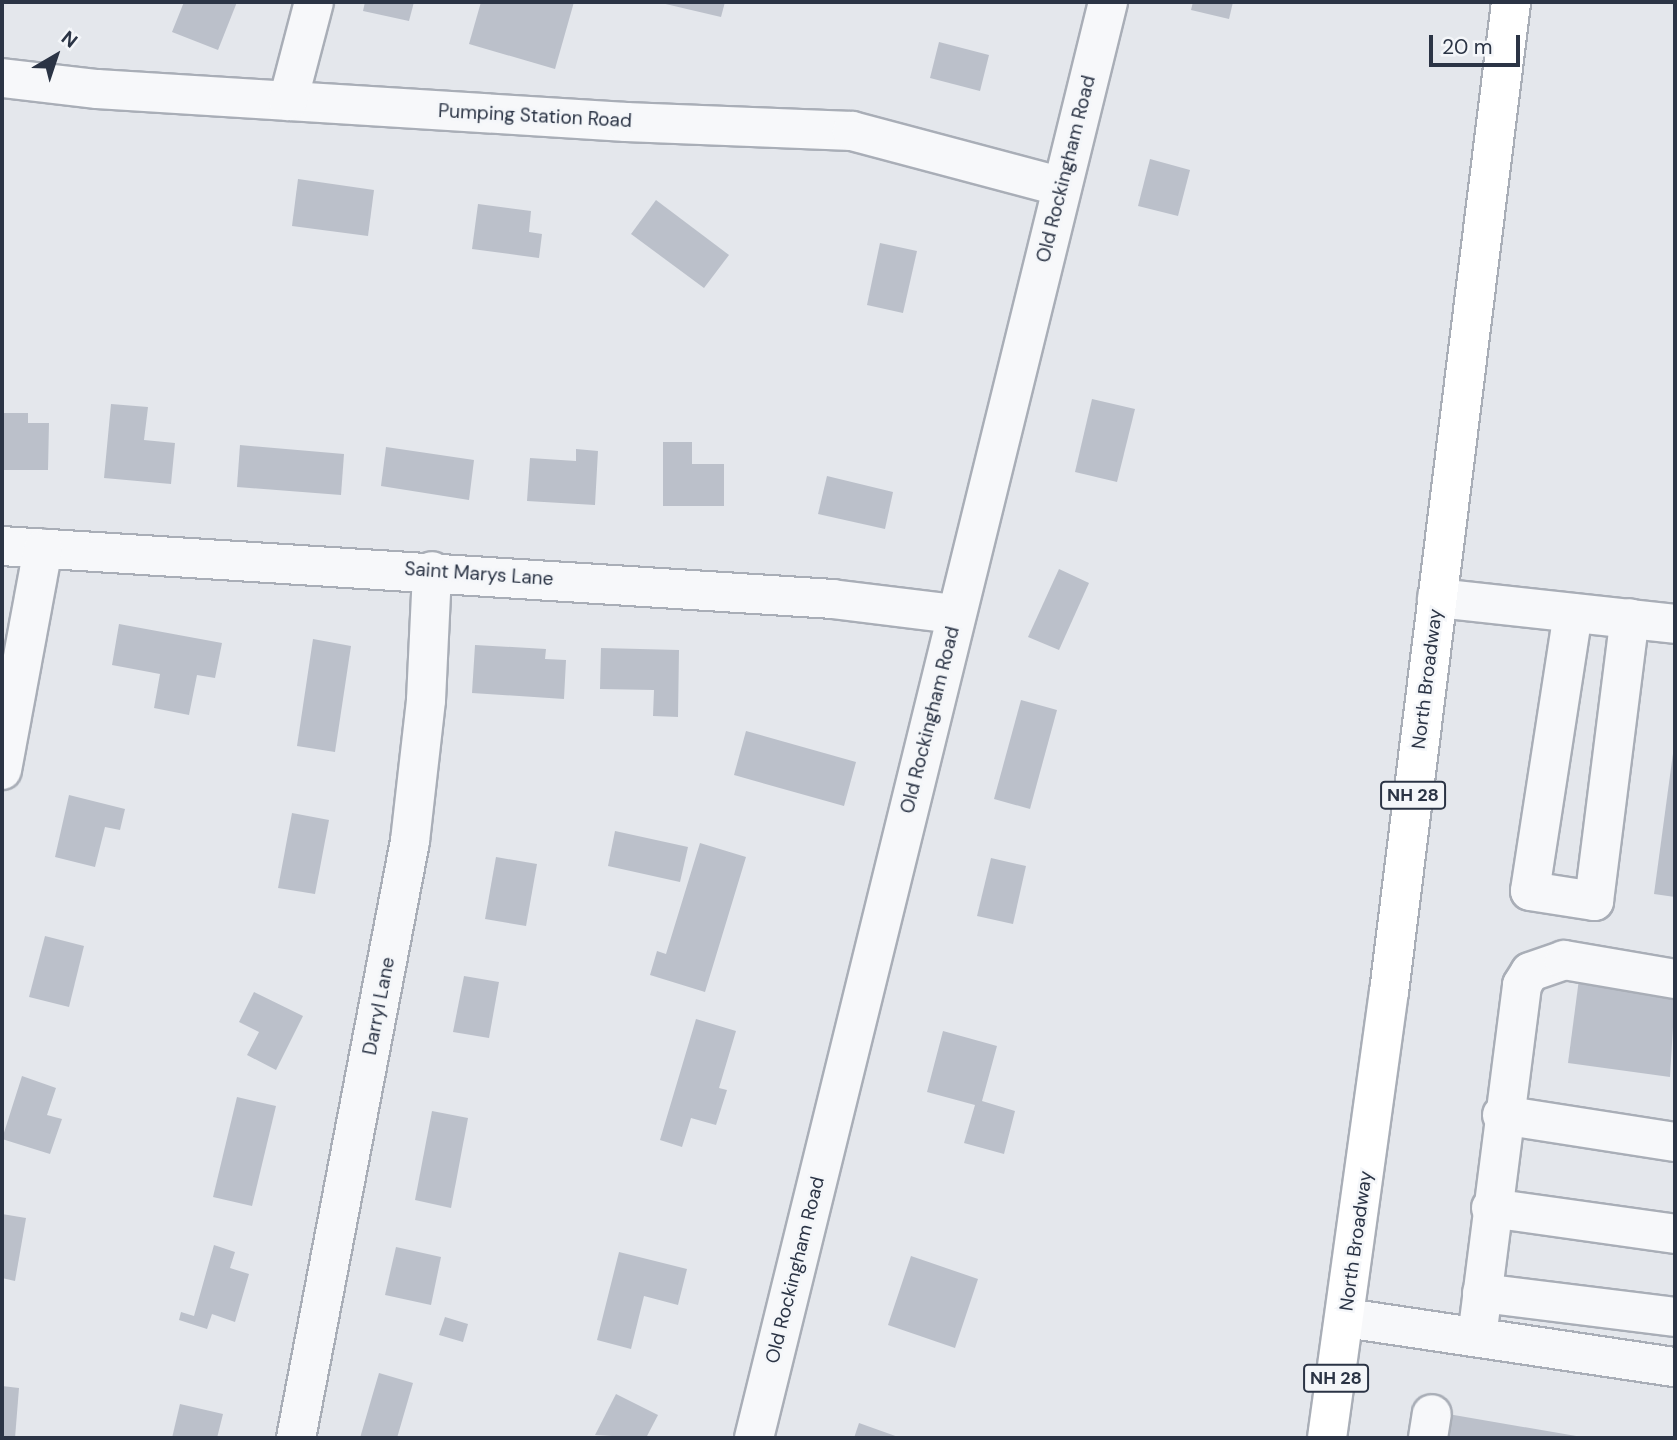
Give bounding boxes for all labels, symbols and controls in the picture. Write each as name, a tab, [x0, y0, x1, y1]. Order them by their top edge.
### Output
north arrow	[21, 21, 91, 91]
scale bar	[1432, 21, 1523, 65]
text: N	[56, 25, 83, 53]
text: 20 m	[1442, 33, 1493, 61]
street label: Old Rockingham Road	[1032, 73, 1100, 265]
street label: Pumping Station Road	[438, 100, 632, 132]
street label: Saint Marys Lane	[404, 557, 554, 591]
street label: North Broadway	[1407, 608, 1447, 750]
street label: Old Rockingham Road	[896, 624, 964, 816]
road number: NH 28	[1380, 780, 1446, 810]
street label: Darryl Lane	[358, 955, 400, 1057]
street label: North Broadway	[1335, 1169, 1377, 1313]
street label: Old Rockingham Road	[761, 1174, 829, 1366]
road number: NH 28	[1303, 1364, 1369, 1392]

